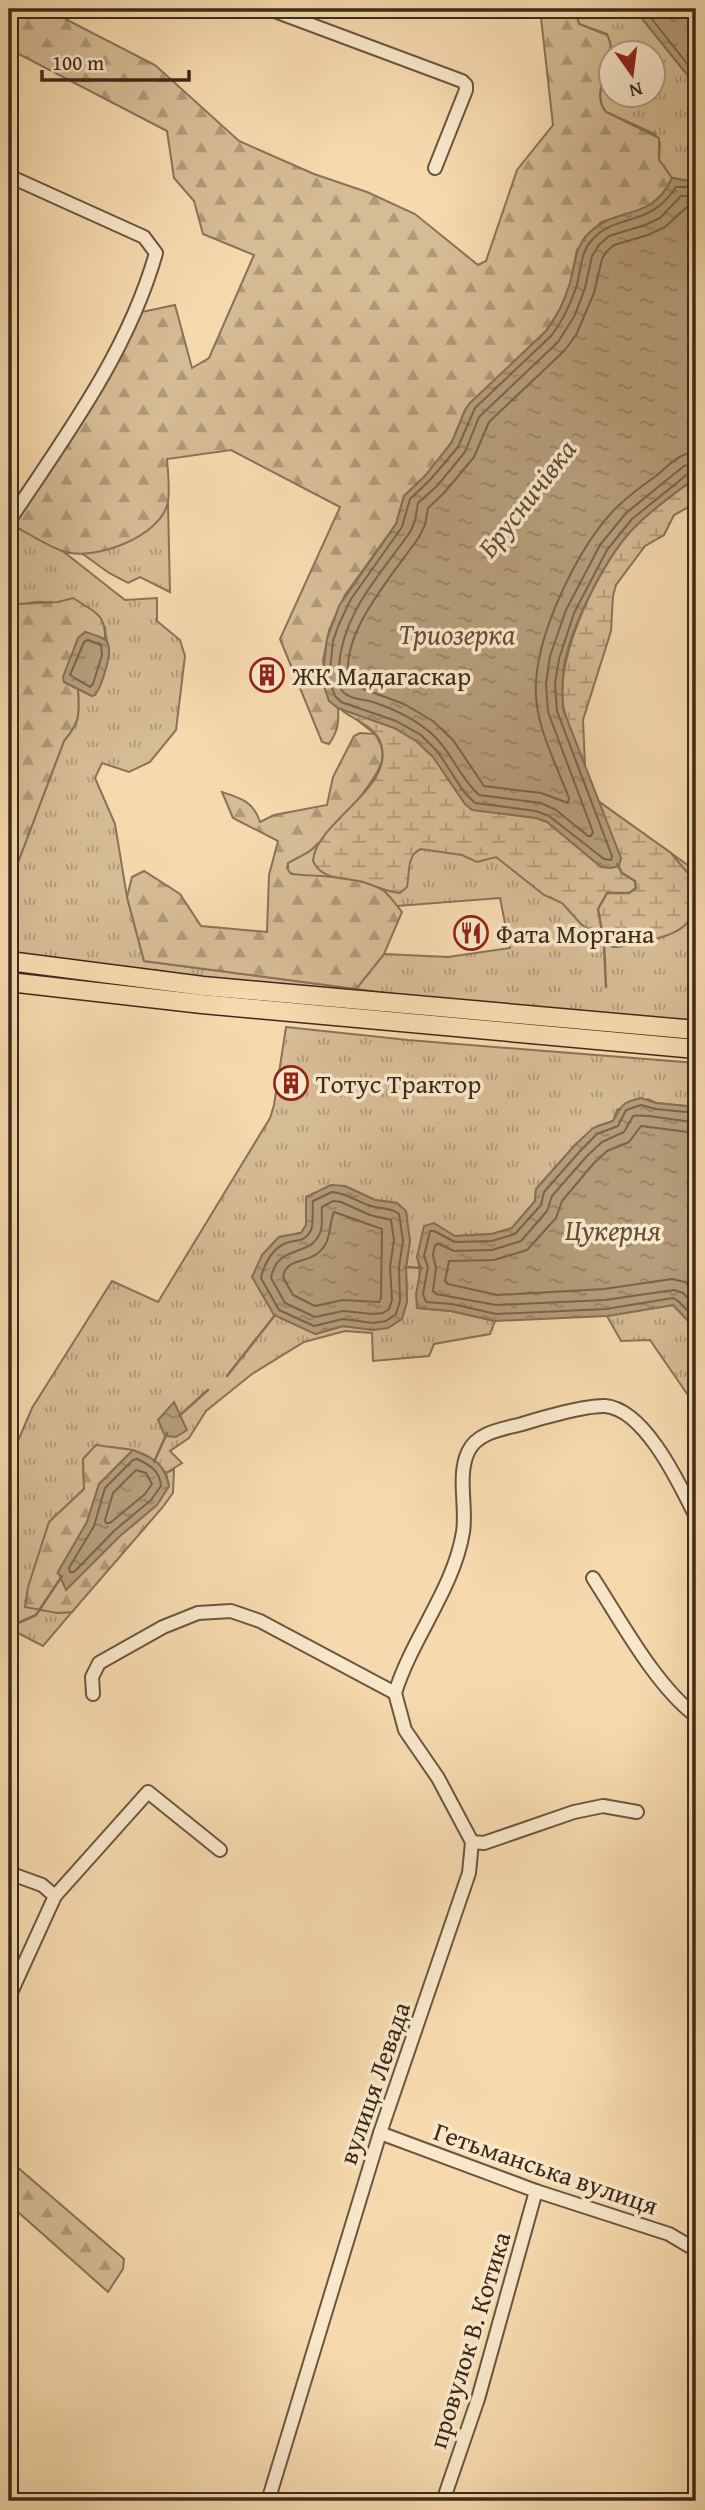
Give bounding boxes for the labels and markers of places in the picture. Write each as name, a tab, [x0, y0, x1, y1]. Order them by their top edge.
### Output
building icon: ЖК Мадагаскар	[248, 656, 286, 694]
place label: ЖК Мадагаскар	[291, 656, 471, 695]
restaurant icon: Фата Моргана	[452, 914, 490, 952]
place label: Фата Моргана	[496, 914, 655, 953]
building icon: Тотус Трактор	[272, 1064, 310, 1102]
place label: Тотус Трактор	[316, 1064, 481, 1103]

